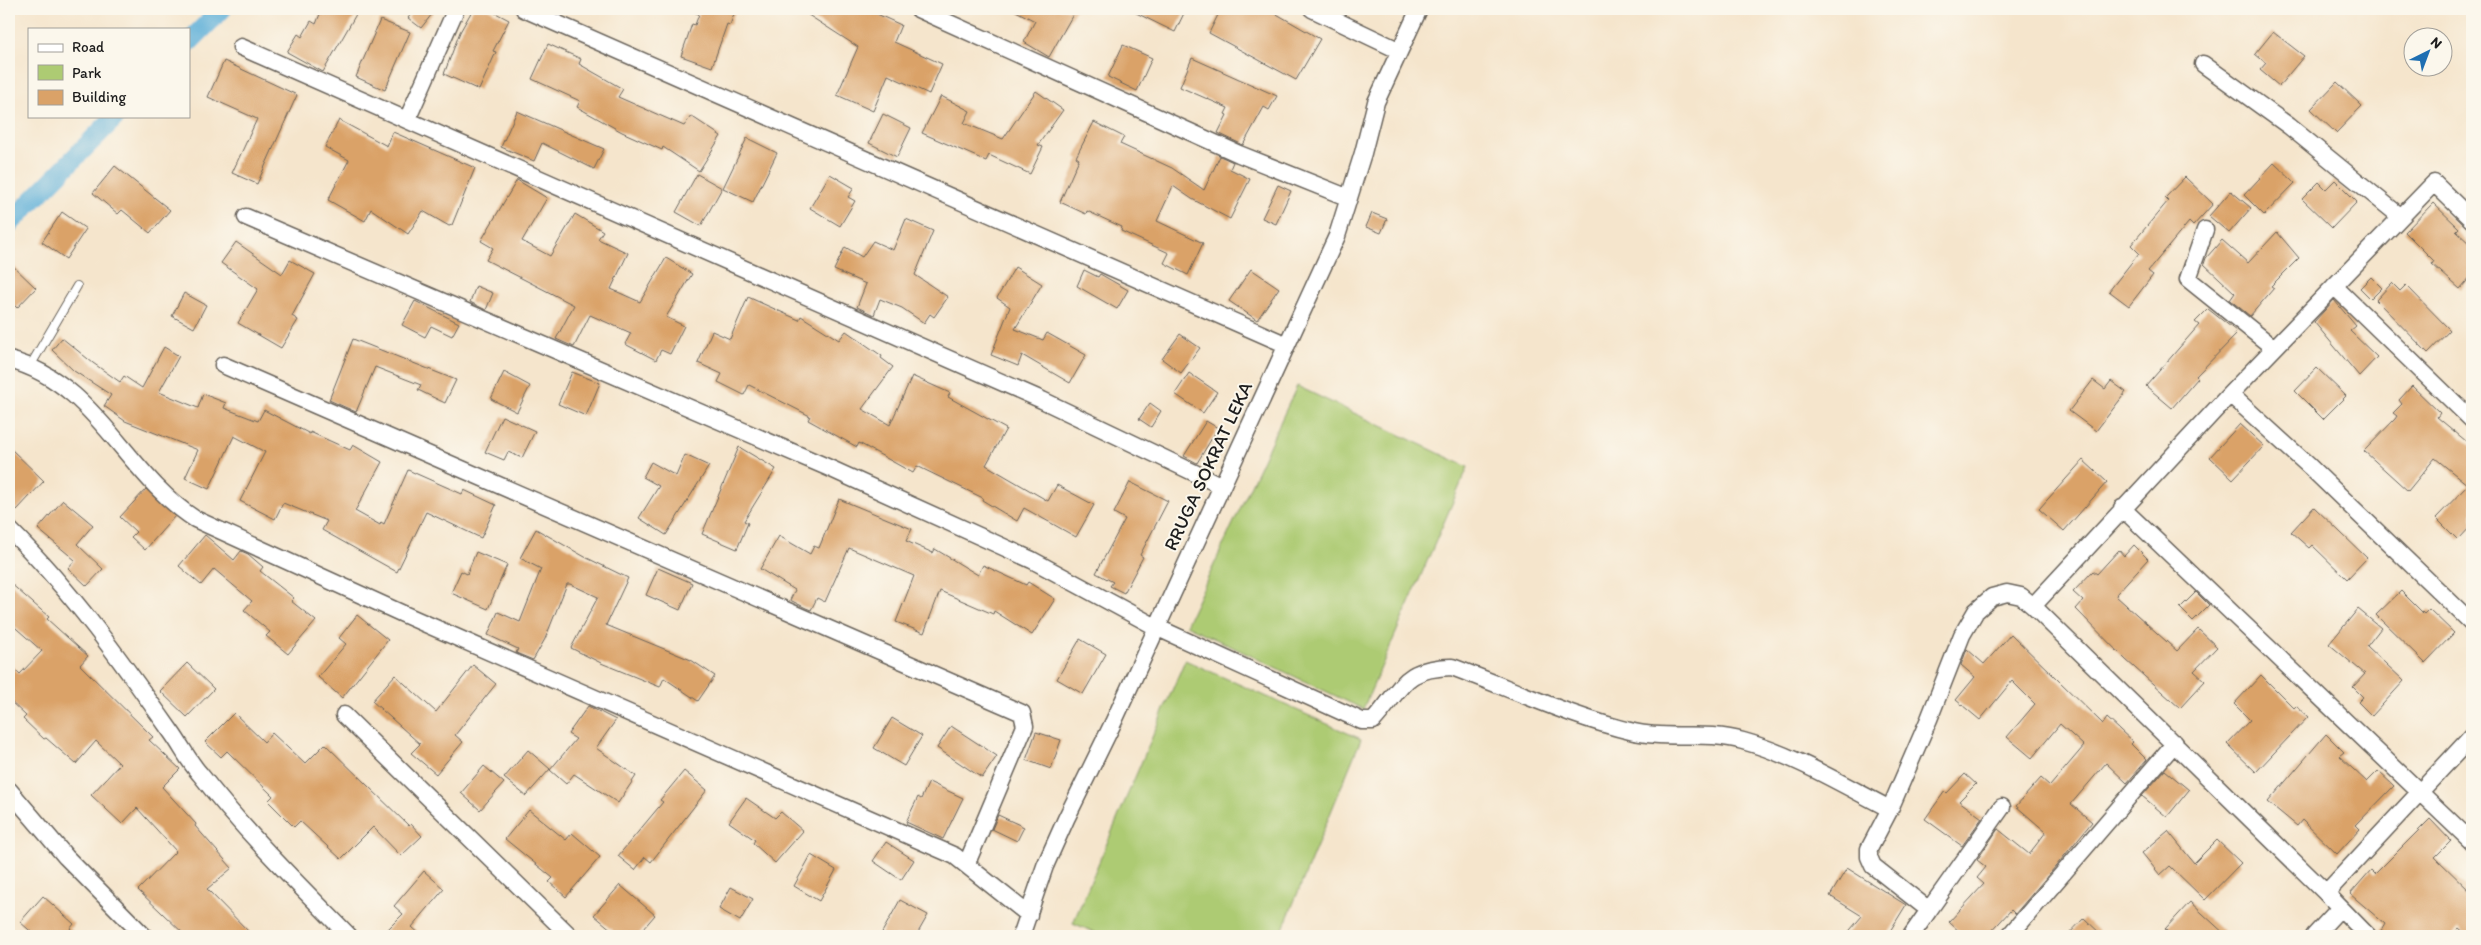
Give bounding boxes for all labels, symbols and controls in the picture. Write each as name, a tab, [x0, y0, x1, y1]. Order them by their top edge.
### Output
legend	[28, 28, 190, 118]
north arrow	[2404, 28, 2454, 78]
text: N	[2427, 33, 2446, 52]
text: Road	[72, 38, 105, 56]
text: Park	[72, 64, 102, 82]
text: Building	[72, 88, 126, 106]
street label: RRUGA SOKRAT LEKA	[1159, 378, 1257, 554]

